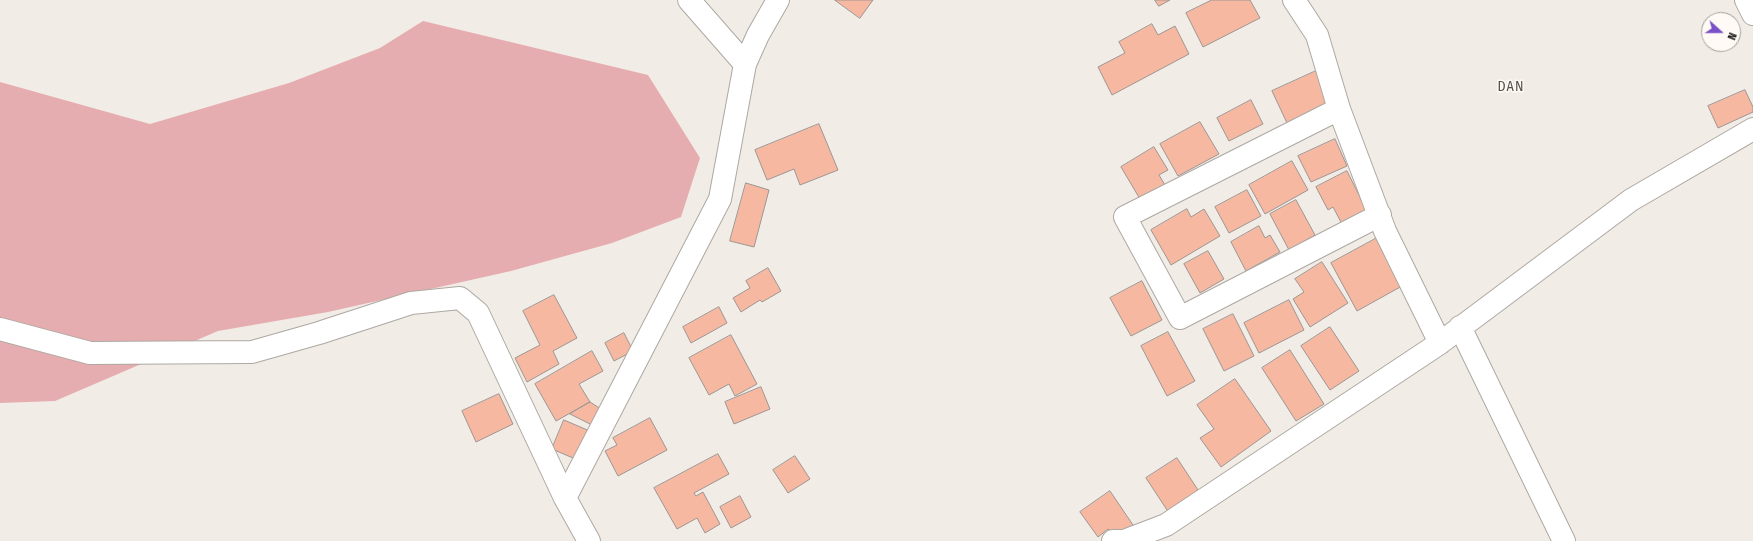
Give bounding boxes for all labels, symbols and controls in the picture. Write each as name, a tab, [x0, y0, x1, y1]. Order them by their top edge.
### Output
north arrow	[1701, 12, 1741, 52]
text: N	[1724, 31, 1739, 42]
district label: DAN	[1498, 79, 1524, 95]

